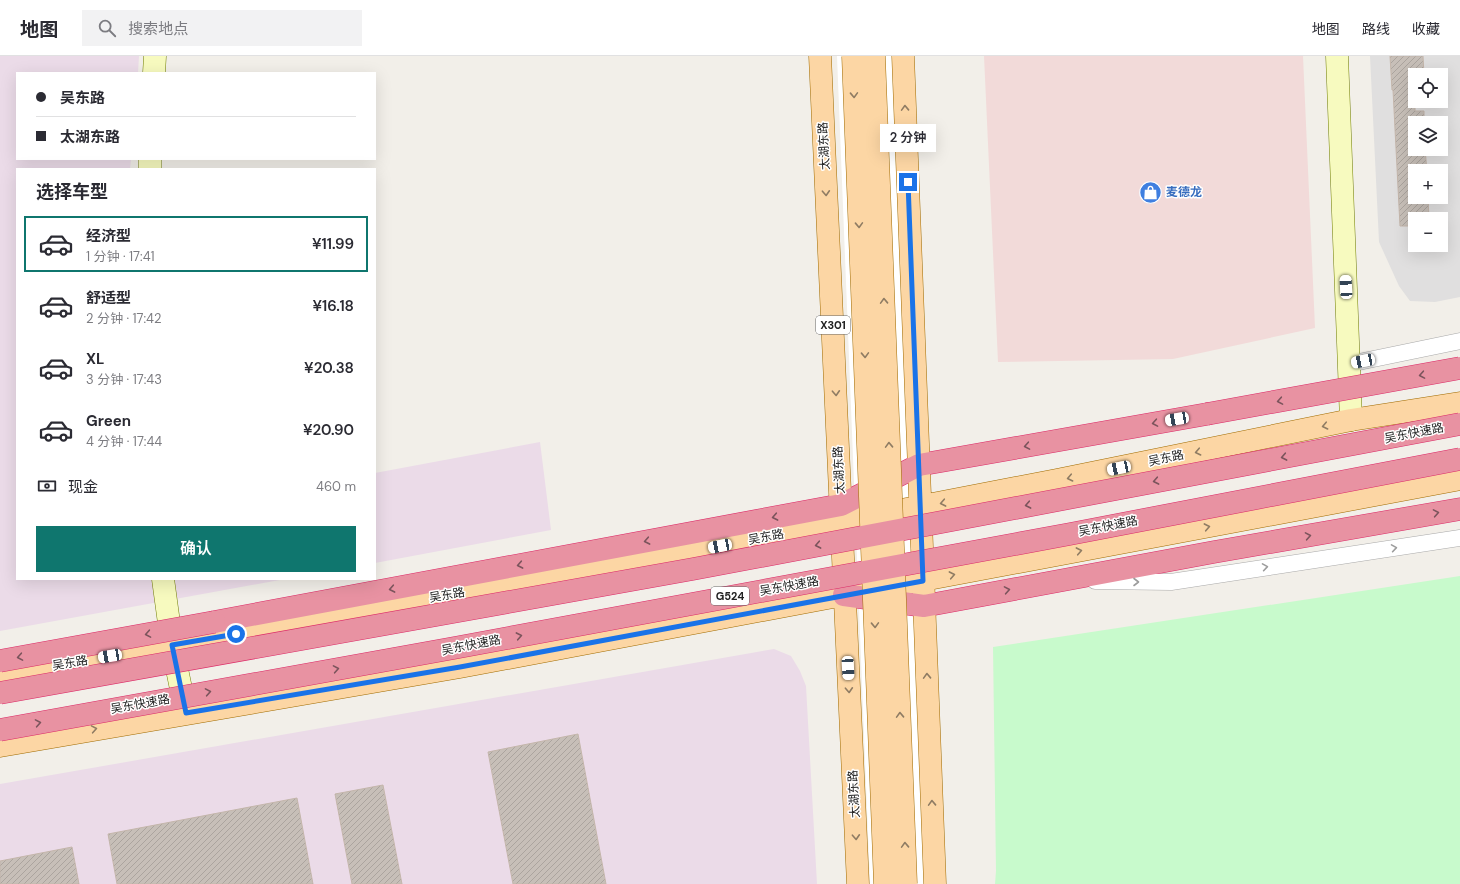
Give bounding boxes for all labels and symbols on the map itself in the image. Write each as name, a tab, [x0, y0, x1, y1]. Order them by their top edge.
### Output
one-way arrow	[850, 92, 859, 98]
one-way arrow	[901, 105, 909, 111]
street label: 太湖东路	[815, 122, 833, 170]
callout: 2 分钟	[880, 124, 936, 152]
route end	[899, 173, 917, 191]
shop icon: 麦德龙	[1137, 179, 1163, 205]
place label: 麦德龙	[1166, 184, 1202, 200]
one-way arrow	[822, 190, 831, 196]
one-way arrow	[855, 222, 864, 228]
car	[1339, 275, 1353, 299]
one-way arrow	[879, 298, 888, 304]
road number: X301	[816, 316, 850, 334]
one-way arrow	[860, 352, 869, 358]
car	[1350, 353, 1376, 369]
one-way arrow	[1419, 370, 1425, 379]
one-way arrow	[831, 390, 840, 396]
one-way arrow	[1277, 396, 1283, 404]
car	[1164, 411, 1190, 427]
one-way arrow	[1152, 418, 1158, 427]
street label: 吴东快速路	[1383, 419, 1445, 447]
one-way arrow	[1322, 421, 1328, 429]
one-way arrow	[1024, 441, 1030, 449]
one-way arrow	[885, 442, 894, 448]
street label: 太湖东路	[830, 446, 848, 494]
street label: 吴东路	[1147, 446, 1185, 470]
one-way arrow	[1194, 447, 1201, 455]
one-way arrow	[1281, 452, 1287, 461]
car	[1106, 460, 1132, 476]
one-way arrow	[1067, 473, 1073, 481]
one-way arrow	[1153, 476, 1159, 484]
one-way arrow	[940, 498, 946, 506]
one-way arrow	[1025, 500, 1032, 508]
one-way arrow	[1433, 510, 1439, 518]
one-way arrow	[772, 512, 778, 521]
street label: 吴东快速路	[1077, 512, 1139, 540]
one-way arrow	[1204, 523, 1210, 531]
street label: 吴东路	[747, 526, 785, 548]
one-way arrow	[1305, 532, 1311, 541]
one-way arrow	[644, 536, 651, 545]
car	[707, 538, 733, 554]
one-way arrow	[815, 540, 821, 548]
one-way arrow	[1391, 544, 1397, 553]
one-way arrow	[1076, 547, 1083, 556]
one-way arrow	[517, 560, 523, 569]
one-way arrow	[1262, 563, 1268, 572]
one-way arrow	[949, 571, 955, 580]
street label: 吴东快速路	[758, 573, 820, 599]
one-way arrow	[1133, 578, 1139, 586]
one-way arrow	[389, 584, 395, 593]
street label: 吴东路	[428, 584, 466, 606]
road number: G524	[711, 587, 749, 605]
one-way arrow	[1004, 587, 1010, 595]
one-way arrow	[871, 622, 879, 628]
route start	[227, 625, 245, 643]
one-way arrow	[145, 629, 151, 638]
street label: 吴东快速路	[440, 631, 502, 659]
one-way arrow	[515, 632, 522, 641]
car	[97, 648, 123, 664]
one-way arrow	[17, 652, 23, 661]
street label: 吴东路	[51, 652, 89, 674]
car	[841, 656, 855, 680]
one-way arrow	[332, 666, 339, 674]
one-way arrow	[923, 673, 931, 679]
one-way arrow	[844, 687, 853, 693]
one-way arrow	[204, 688, 211, 697]
street label: 吴东快速路	[109, 691, 171, 717]
one-way arrow	[896, 712, 904, 718]
one-way arrow	[35, 719, 41, 728]
one-way arrow	[90, 726, 97, 734]
street label: 太湖东路	[845, 770, 863, 818]
one-way arrow	[928, 800, 936, 806]
one-way arrow	[851, 834, 860, 840]
one-way arrow	[901, 842, 909, 848]

